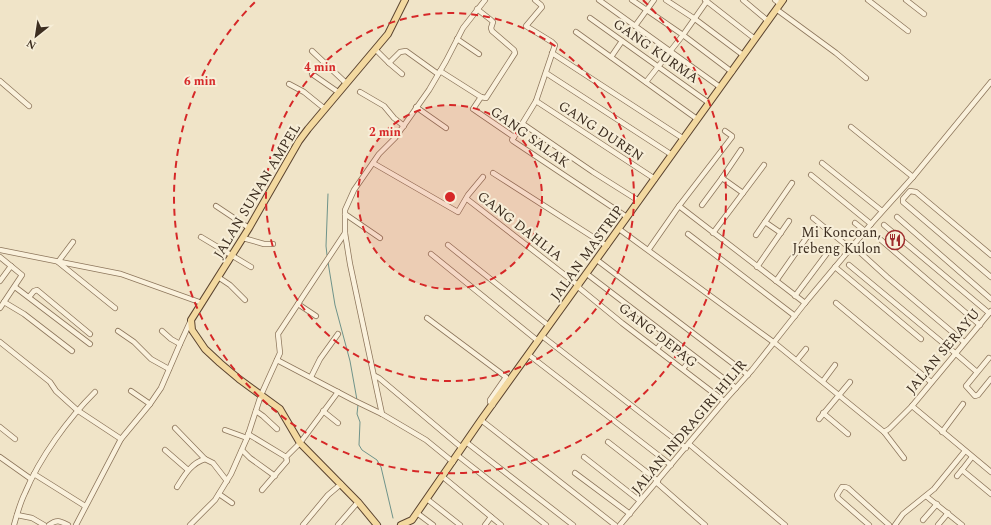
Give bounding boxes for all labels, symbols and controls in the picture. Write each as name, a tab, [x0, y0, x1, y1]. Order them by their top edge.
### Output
street label: GANG KURMA	[609, 14, 704, 89]
north arrow	[16, 16, 56, 56]
text: N	[23, 35, 39, 54]
text: 4 min	[304, 58, 337, 77]
text: 6 min	[184, 72, 217, 91]
street label: GANG DUREN	[554, 96, 648, 166]
street label: GANG SALAK	[486, 101, 574, 173]
street label: JALAN SUNAN AMPEL	[208, 119, 306, 263]
text: 2 min	[369, 123, 402, 142]
street label: GANG DAHLIA	[473, 186, 568, 266]
centre of rings	[443, 190, 457, 204]
street label: JALAN MASTRIP	[545, 201, 629, 305]
place label: Mi Koncoan, Jrebeng Kulon	[792, 222, 881, 259]
restaurant icon: Mi Koncoan, Jrebeng Kulon	[884, 229, 906, 251]
street label: GANG DEPAG	[614, 297, 702, 373]
street label: JALAN SERAYU	[901, 304, 985, 398]
street label: JALAN INDRAGIRI HILIR	[626, 354, 752, 499]

